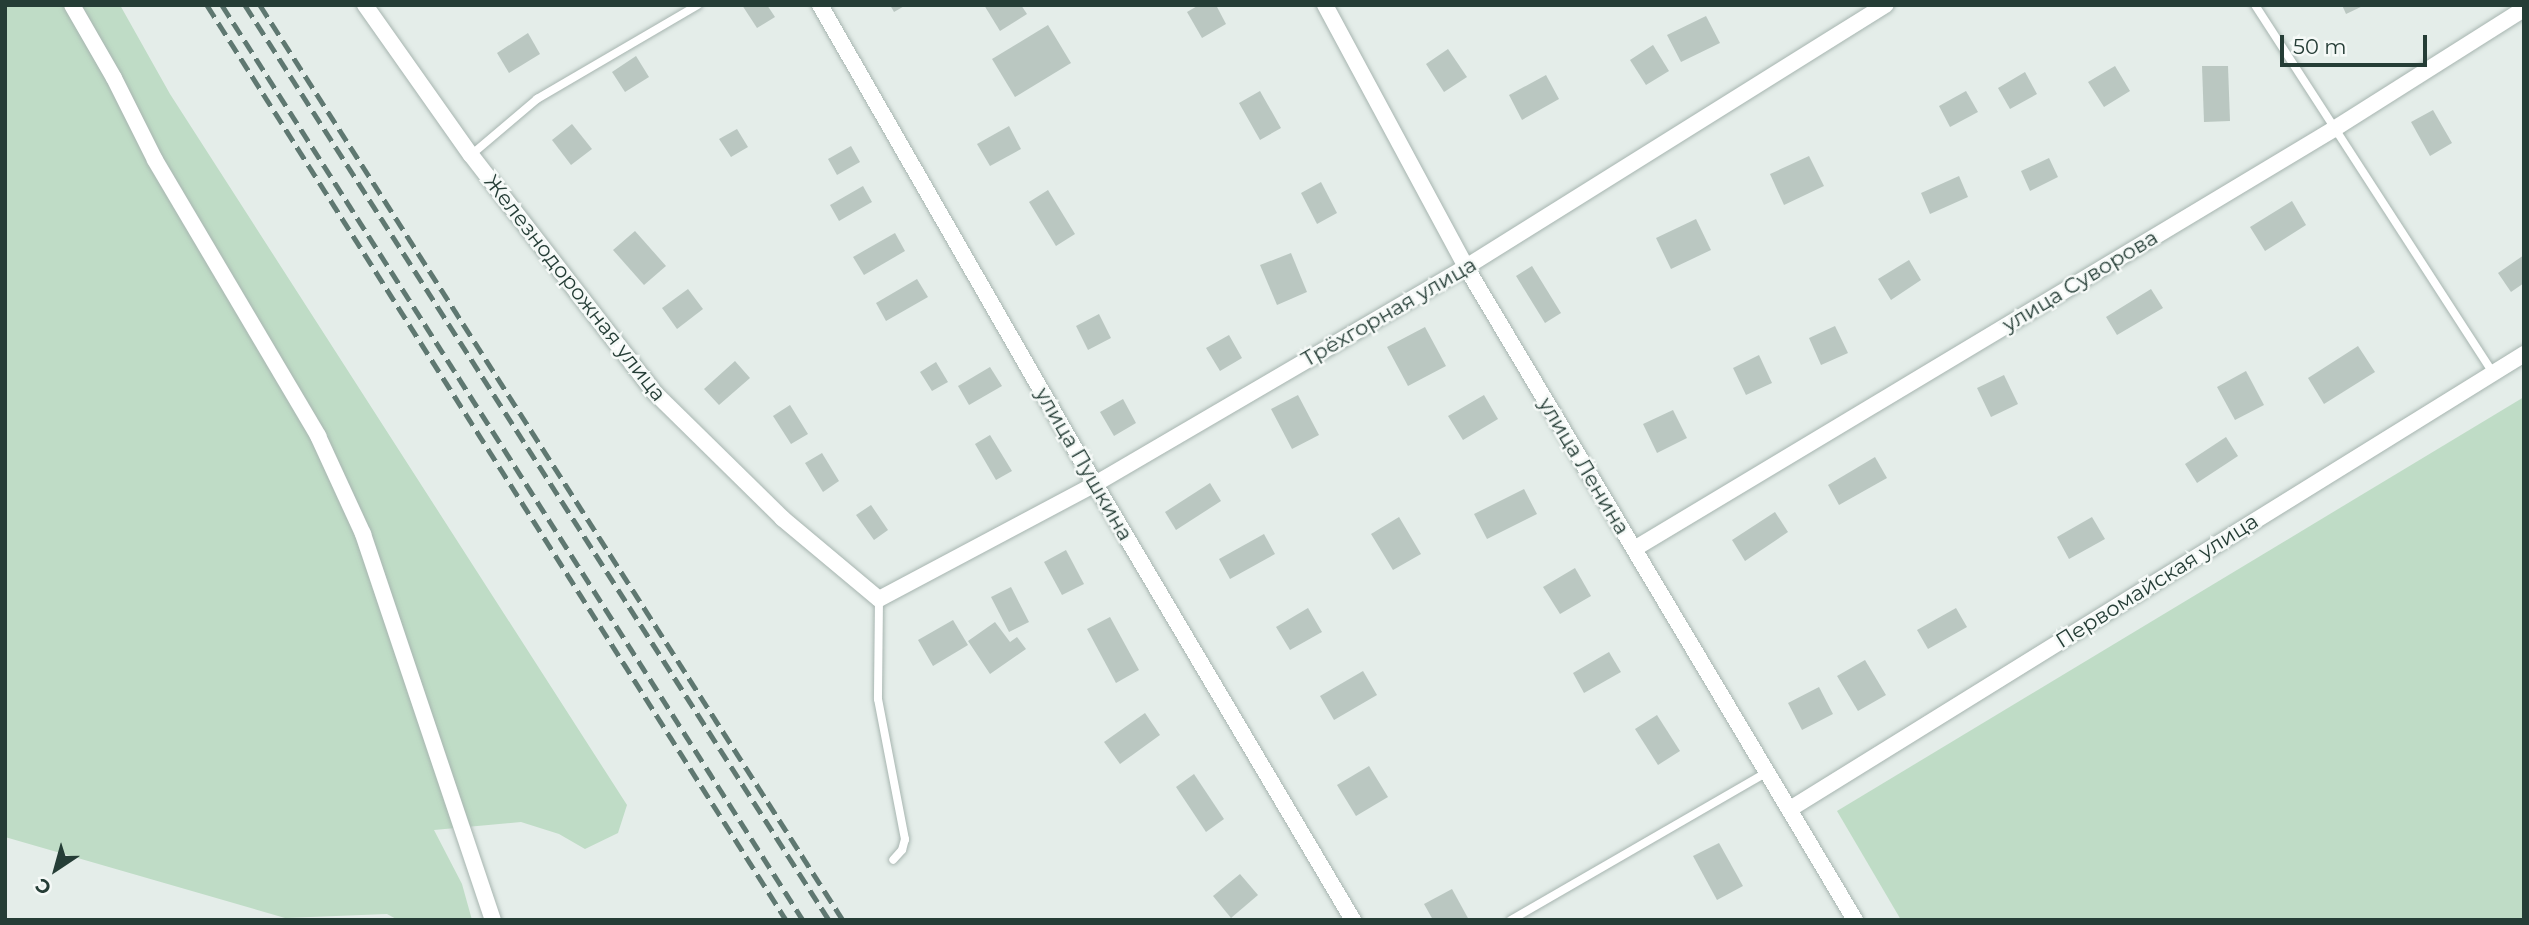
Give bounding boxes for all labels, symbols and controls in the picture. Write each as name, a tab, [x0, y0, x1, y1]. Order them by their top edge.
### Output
scale bar	[2284, 21, 2431, 65]
text: 50 m	[2293, 34, 2347, 59]
street label: Железнодорожная улица	[479, 170, 671, 406]
street label: улица Суворова	[1998, 225, 2162, 337]
street label: Трёхгорная улица	[1297, 252, 1481, 372]
street label: улица Пушкина	[1030, 383, 1138, 545]
street label: улица Ленина	[1533, 393, 1635, 539]
street label: Первомайская улица	[2051, 508, 2263, 654]
north arrow	[21, 834, 91, 904]
text: С	[31, 873, 56, 900]

